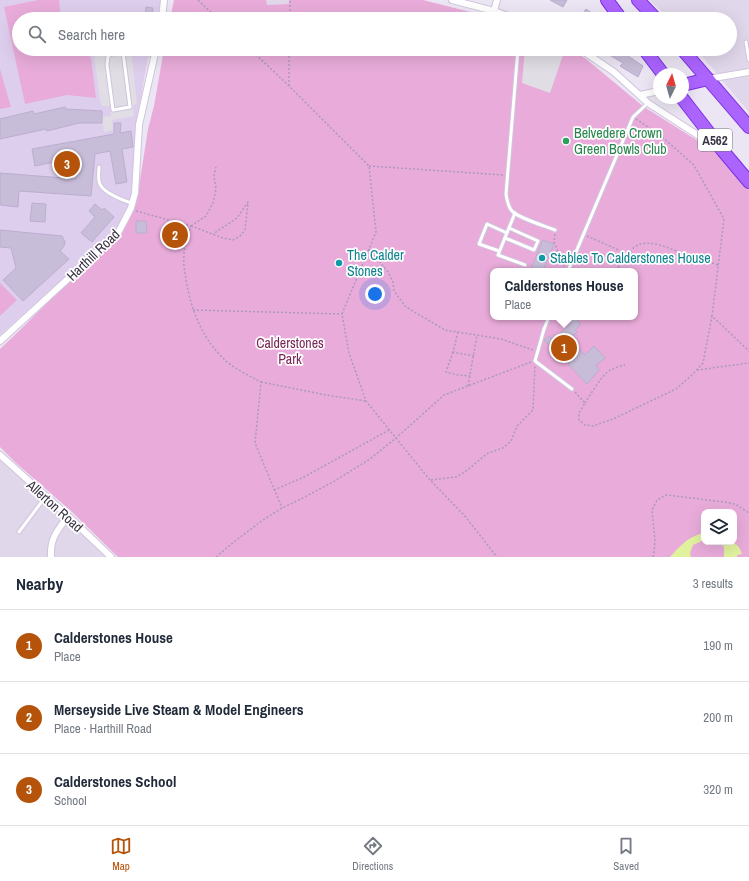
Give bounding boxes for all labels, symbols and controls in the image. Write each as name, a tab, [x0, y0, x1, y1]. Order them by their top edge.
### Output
search box	[12, 12, 737, 56]
icon: search	[26, 23, 48, 45]
text: Search here	[58, 24, 125, 45]
north arrow	[653, 68, 689, 104]
place label: Belvedere Crown Green Bowls Club	[574, 124, 667, 158]
road number: A562	[698, 129, 732, 151]
marker: Belvedere Crown Green Bowls Club	[561, 136, 571, 146]
pin: 3	[54, 149, 80, 179]
pin: 2	[162, 220, 188, 250]
street label: Harthill Road	[63, 225, 123, 285]
place label: The Calder Stones	[347, 246, 404, 280]
place label: Stables To Calderstones House	[550, 249, 711, 267]
marker: Stables To Calderstones House	[537, 253, 547, 263]
marker: The Calder Stones	[334, 258, 344, 268]
popup	[490, 268, 638, 320]
text: Calderstones House	[505, 275, 623, 296]
your location	[365, 284, 385, 304]
text: Place	[505, 296, 531, 313]
pin: 1	[551, 333, 577, 363]
park label: Calderstones Park	[256, 334, 324, 368]
street label: Allerton Road	[22, 475, 87, 536]
map controls	[701, 509, 737, 545]
button: layers	[701, 509, 737, 545]
text: Nearby	[16, 572, 63, 595]
text: 3 results	[693, 575, 733, 592]
text: Calderstones House	[54, 627, 173, 648]
text: 1	[26, 637, 32, 654]
text: 190 m	[703, 637, 733, 654]
text: Place	[54, 648, 81, 665]
text: Merseyside Live Steam & Model Engineers	[54, 699, 304, 720]
text: 2	[26, 709, 32, 726]
text: 200 m	[703, 709, 733, 726]
text: Place · Harthill Road	[54, 720, 152, 737]
text: Calderstones School	[54, 771, 176, 792]
text: 3	[26, 781, 32, 798]
text: 320 m	[703, 781, 733, 798]
text: School	[54, 792, 87, 809]
tab: Map	[110, 835, 132, 873]
tab: Directions	[352, 835, 393, 873]
tab: Saved	[613, 835, 639, 873]

